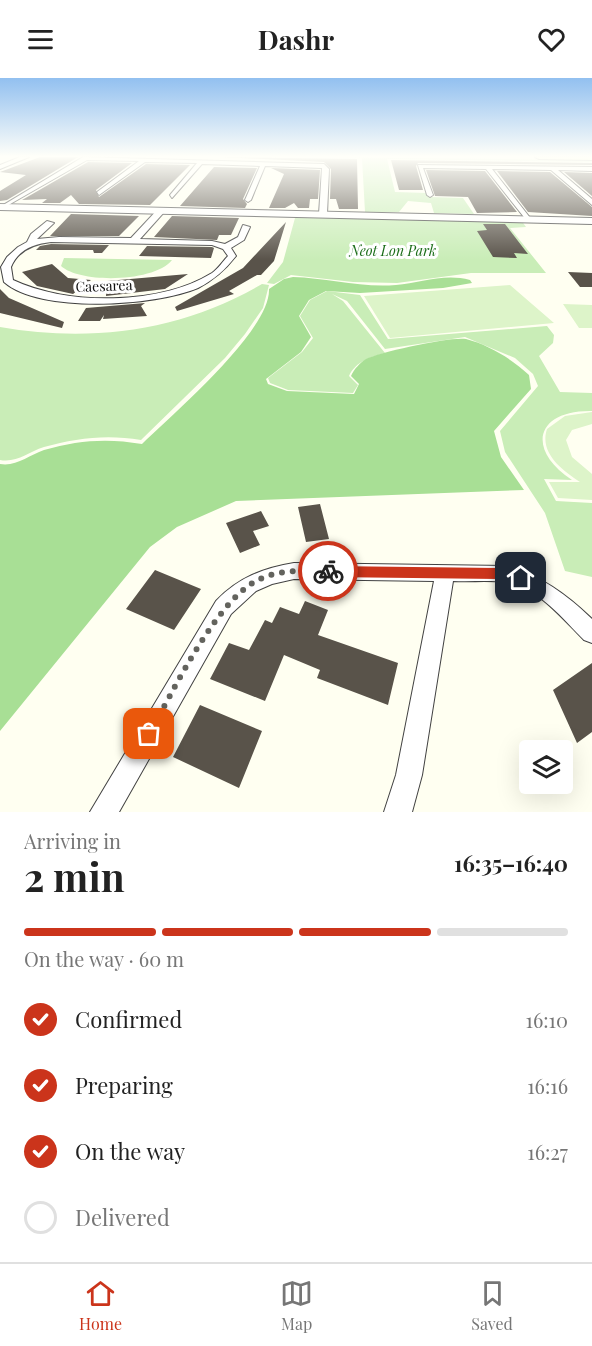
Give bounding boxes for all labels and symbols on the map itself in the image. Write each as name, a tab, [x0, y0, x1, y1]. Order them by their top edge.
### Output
park label: Neot Lon Park	[348, 241, 436, 260]
street label: Caesarea	[75, 275, 133, 296]
courier	[298, 541, 358, 601]
pin	[495, 552, 546, 603]
pin	[123, 708, 174, 759]

